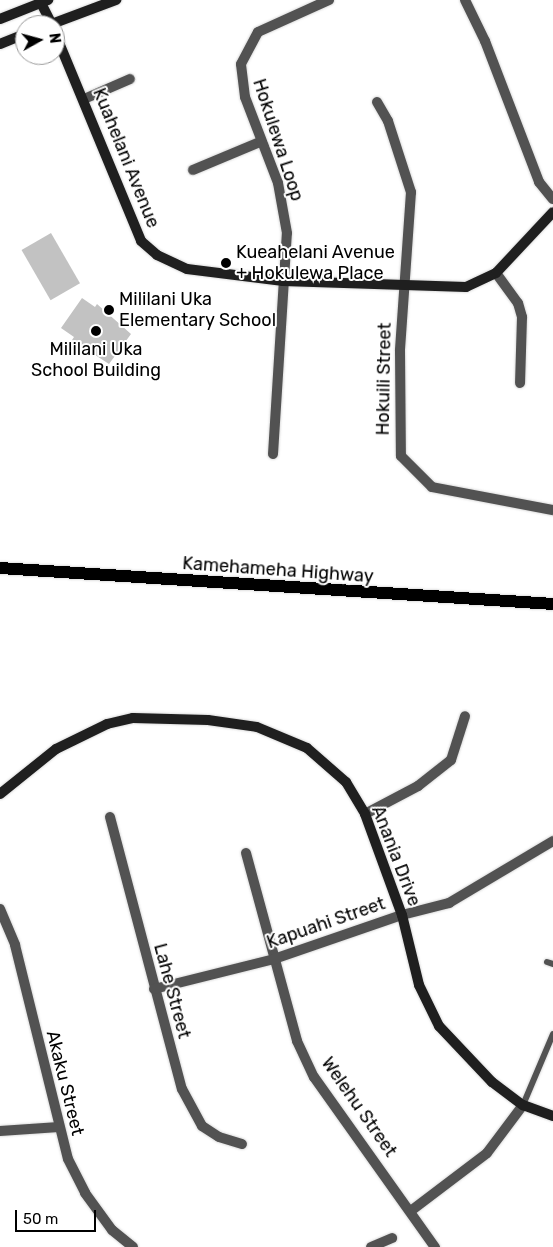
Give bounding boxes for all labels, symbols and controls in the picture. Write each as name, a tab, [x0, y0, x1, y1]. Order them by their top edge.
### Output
north arrow	[15, 15, 65, 65]
text: N	[45, 32, 63, 44]
street label: Hokulewa Loop	[248, 76, 308, 204]
street label: Kuahelani Avenue	[88, 85, 164, 231]
place label: Kueahelani Avenue + Hokulewa Place	[236, 242, 395, 284]
marker: Kueahelani Avenue + Hokulewa Place	[220, 257, 232, 269]
place label: Mililani Uka Elementary School	[119, 289, 277, 332]
marker: Mililani Uka Elementary School	[103, 304, 115, 316]
street label: Hokuili Street	[372, 322, 396, 436]
marker: Mililani Uka School Building	[90, 325, 102, 337]
place label: Mililani Uka School Building	[31, 339, 161, 382]
street label: Kamehameha Highway	[182, 553, 374, 587]
street label: Anania Drive	[367, 803, 425, 909]
street label: Kapuahi Street	[264, 893, 388, 953]
street label: Lahe Street	[149, 941, 195, 1041]
street label: Akaku Street	[41, 1028, 89, 1138]
street label: Welehu Street	[317, 1053, 401, 1161]
scale bar	[18, 1200, 99, 1232]
text: 50 m	[23, 1210, 58, 1228]

